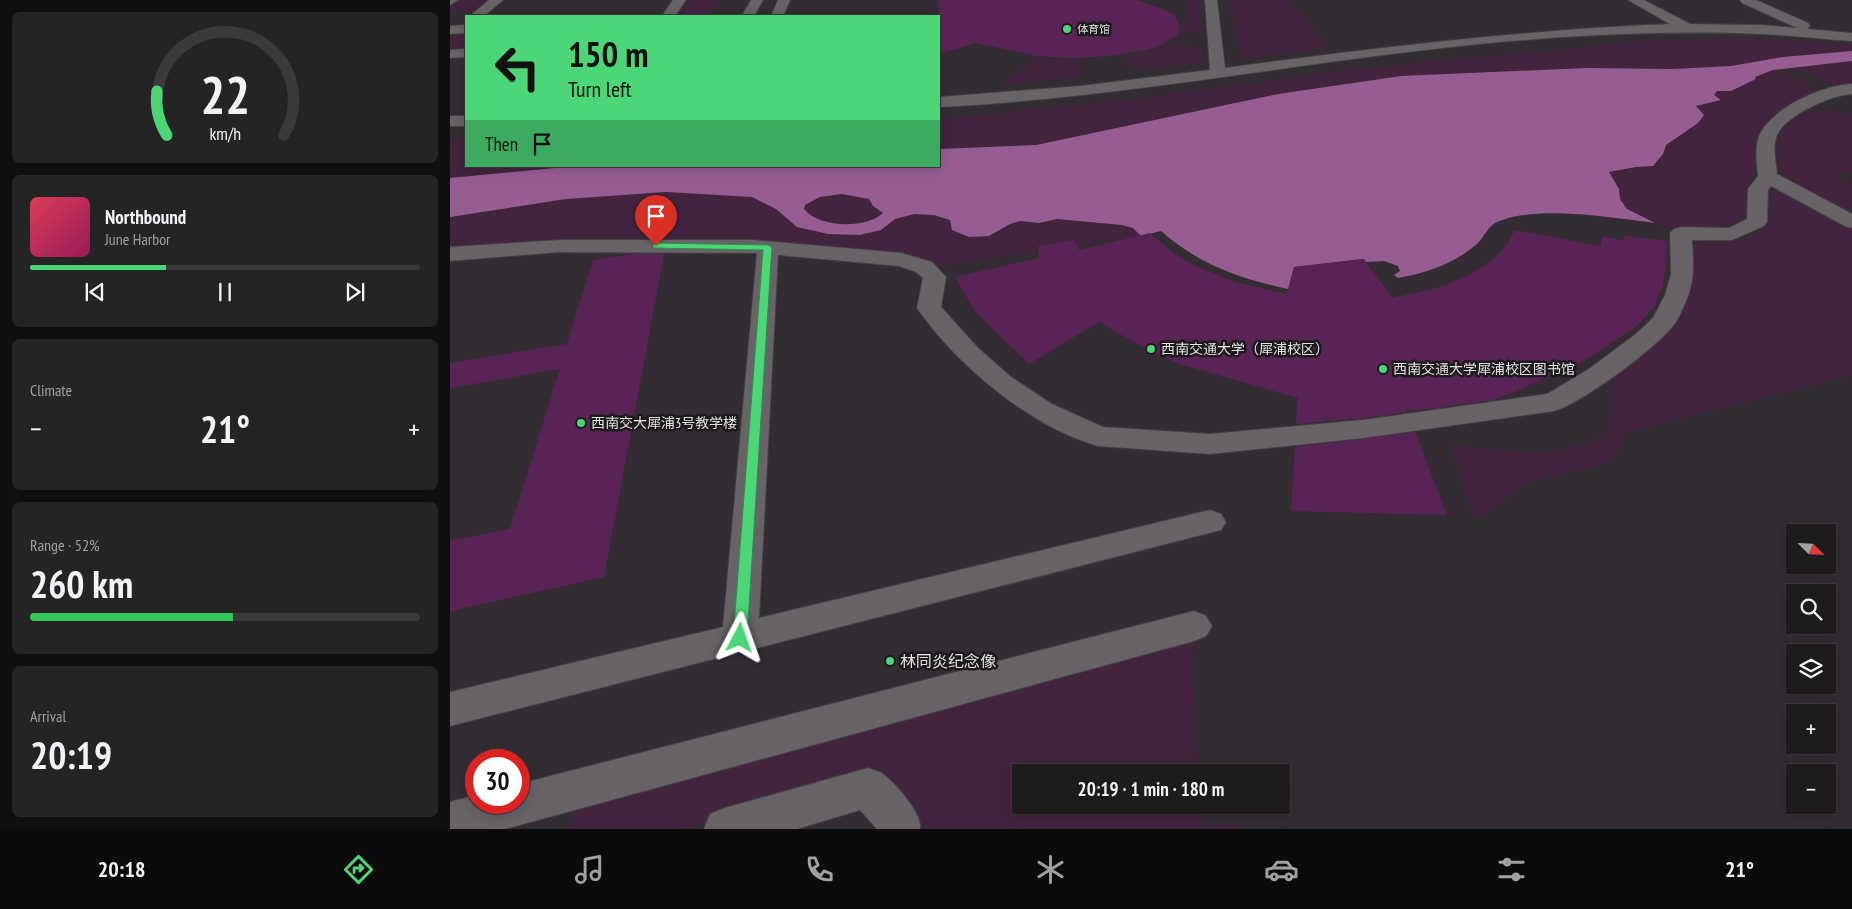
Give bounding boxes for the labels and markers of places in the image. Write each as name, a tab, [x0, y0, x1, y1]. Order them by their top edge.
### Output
place label: 体育馆	[1077, 22, 1110, 36]
marker: 体育馆	[1061, 23, 1073, 35]
pin	[635, 195, 677, 246]
place label: 西南交通大学（犀浦校区）	[1161, 340, 1329, 358]
marker: 西南交通大学（犀浦校区）	[1145, 343, 1157, 355]
place label: 西南交通大学犀浦校区图书馆	[1393, 360, 1575, 378]
marker: 西南交通大学犀浦校区图书馆	[1377, 363, 1389, 375]
place label: 西南交大犀浦3号教学楼	[591, 414, 737, 432]
marker: 西南交大犀浦3号教学楼	[575, 417, 587, 429]
place label: 林同炎纪念像	[900, 651, 996, 671]
marker: 林同炎纪念像	[884, 655, 896, 667]

